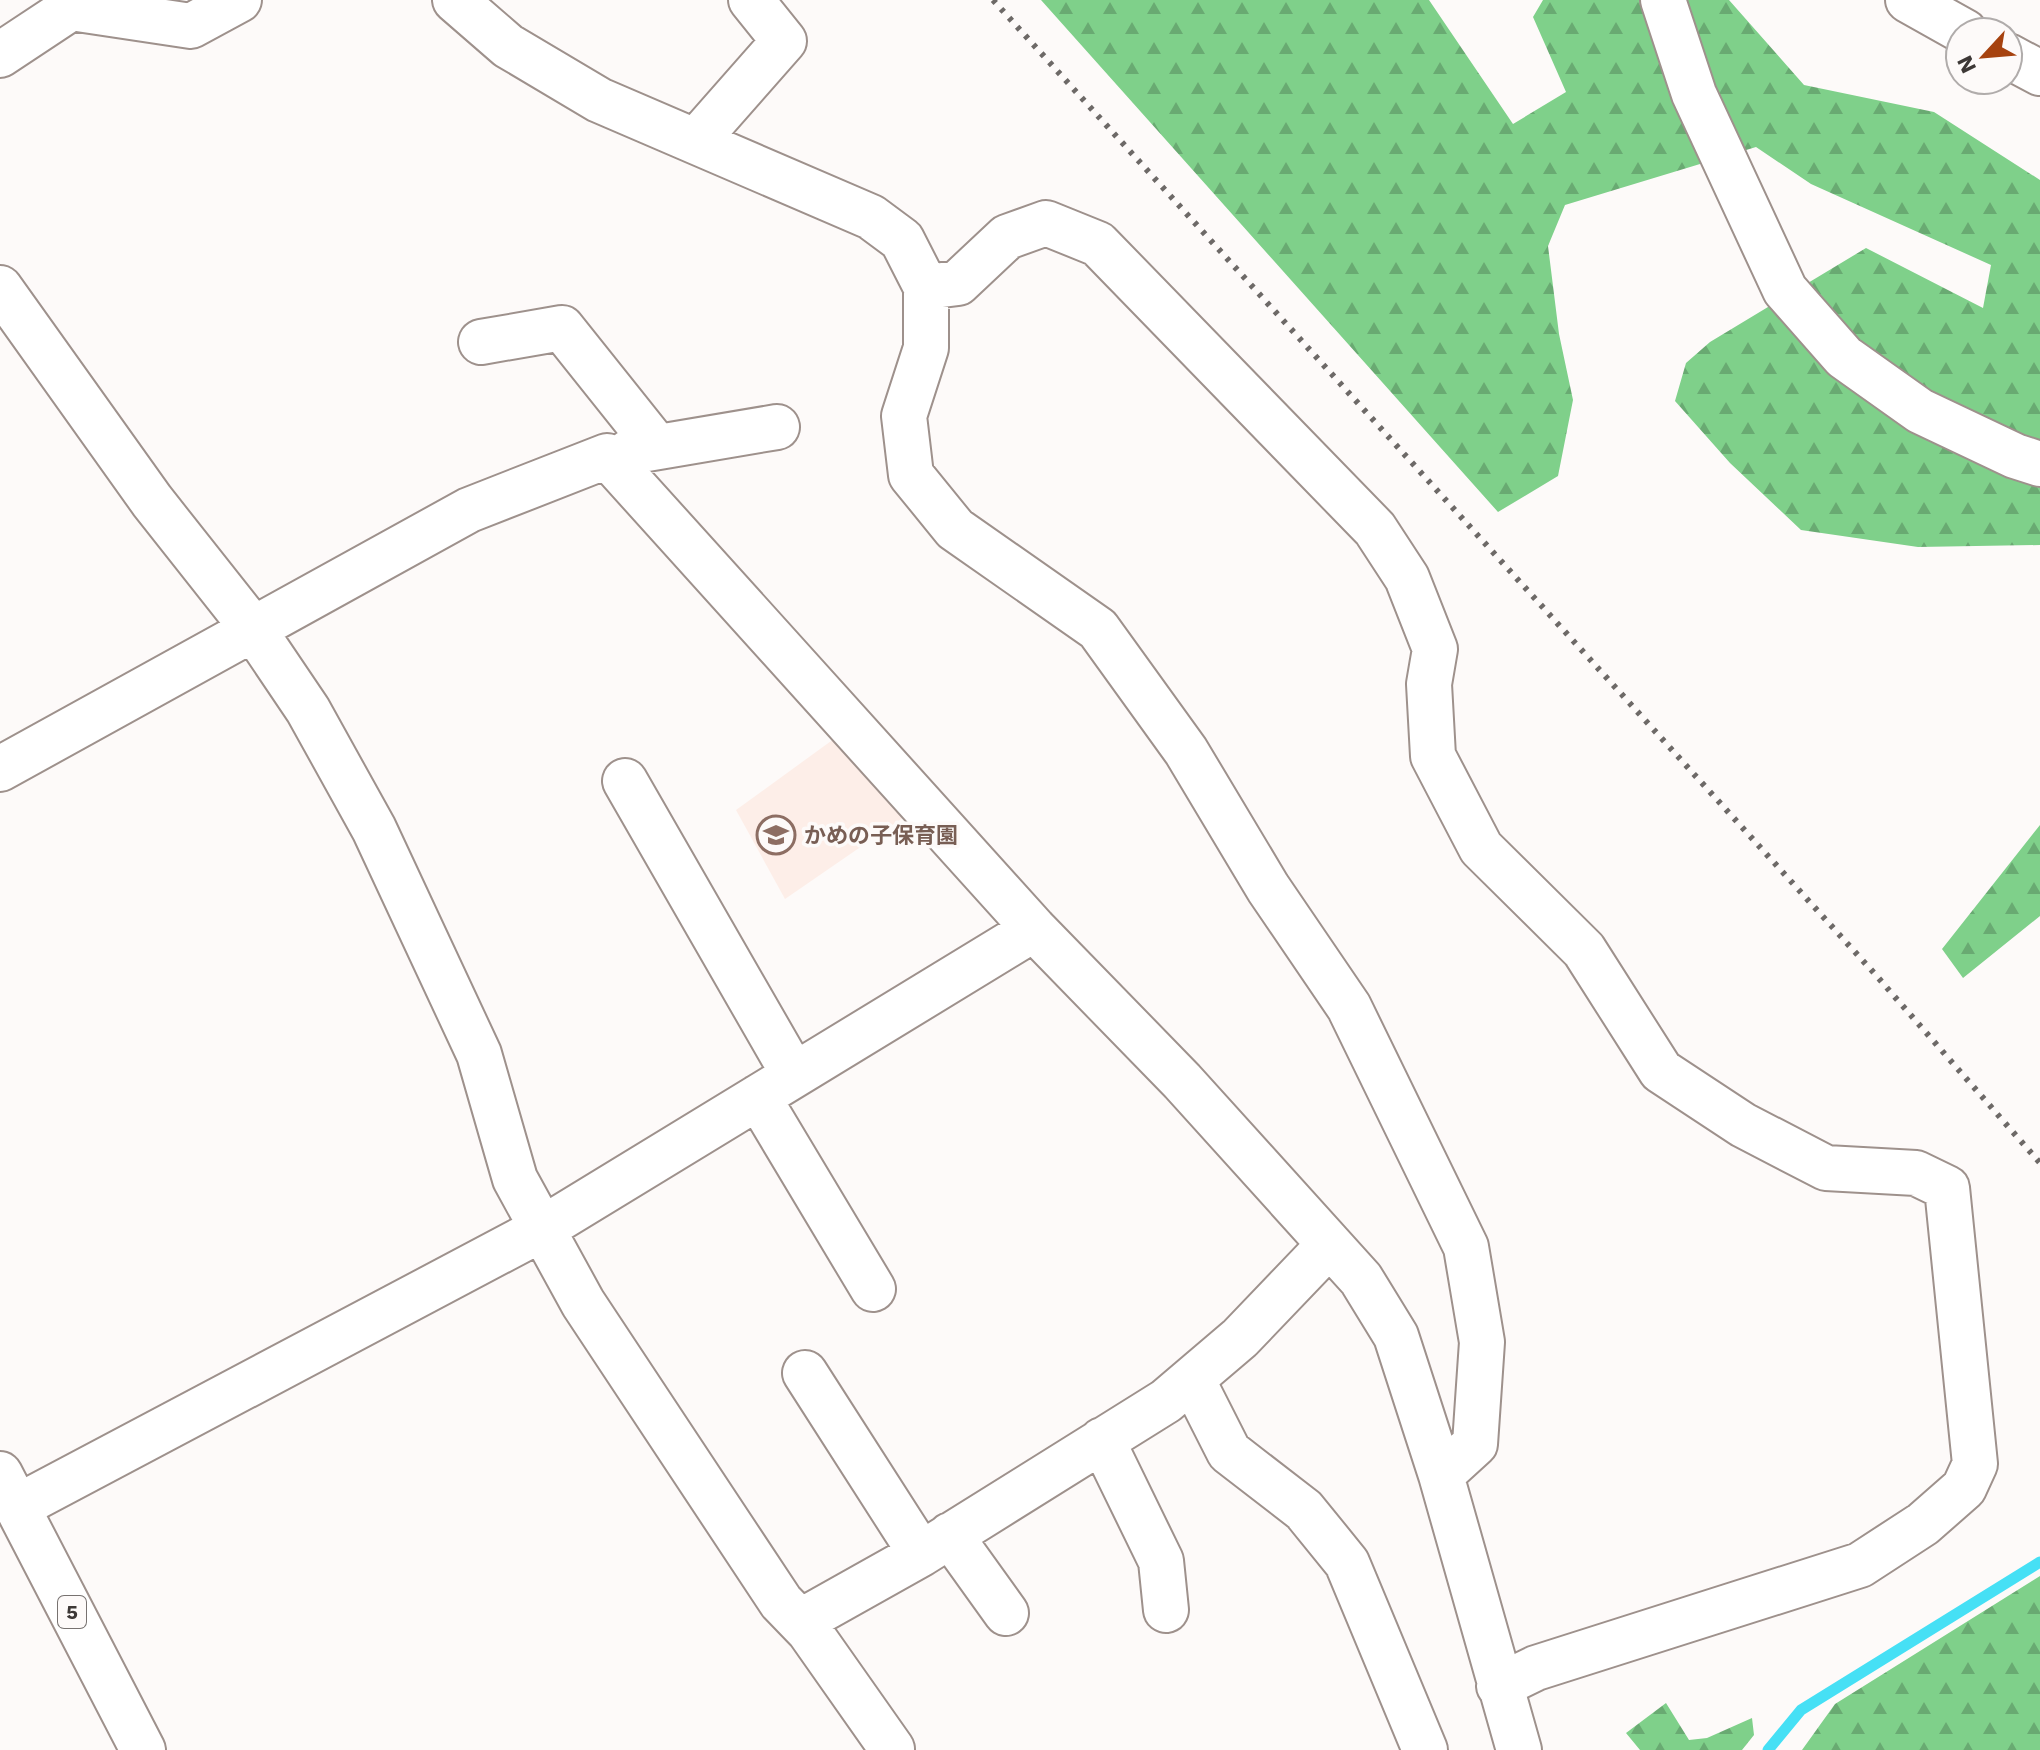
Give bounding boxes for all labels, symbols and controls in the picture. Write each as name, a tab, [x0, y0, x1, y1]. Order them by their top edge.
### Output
north arrow	[1944, 16, 2024, 96]
text: N	[1952, 52, 1981, 77]
school or university icon: かめの子保育園	[755, 814, 797, 856]
place label: かめの子保育園	[804, 823, 958, 848]
road number: 5	[58, 1596, 86, 1628]

